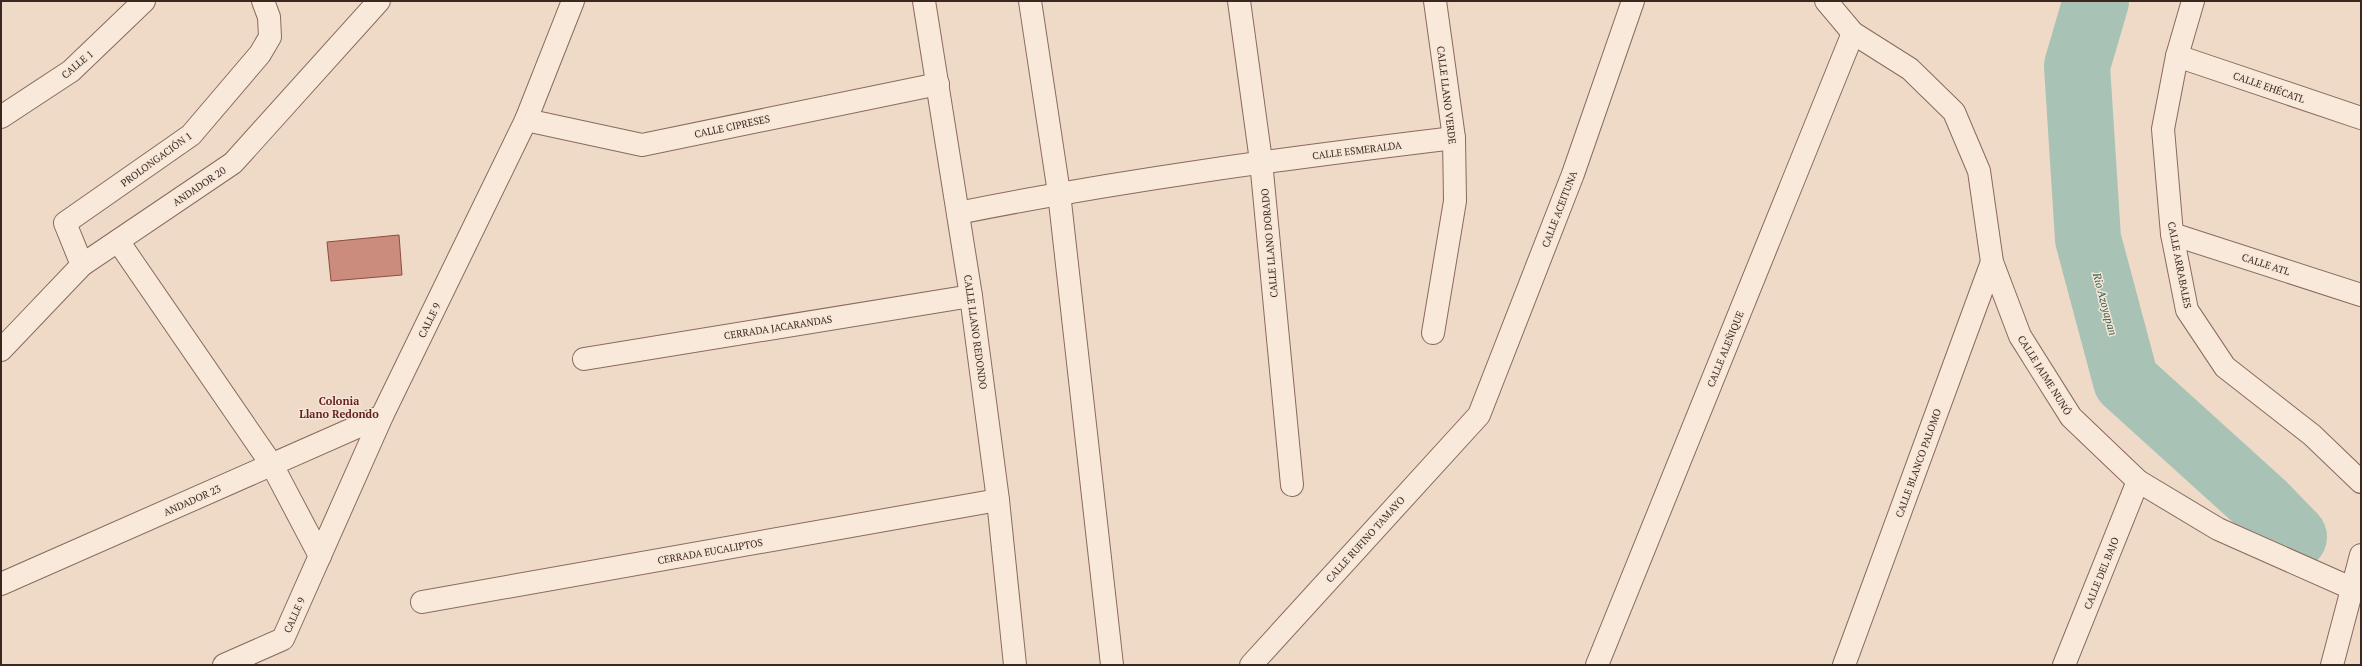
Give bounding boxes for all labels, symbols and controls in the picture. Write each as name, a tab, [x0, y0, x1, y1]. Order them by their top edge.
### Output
street label: CALLE LLANO VERDE	[1434, 45, 1459, 145]
street label: CALLE 1	[59, 47, 96, 81]
street label: CALLE EHÉCATL	[2231, 69, 2307, 106]
street label: CALLE CIPRESES	[693, 112, 771, 141]
street label: PROLONGACIÓN 1	[118, 129, 194, 190]
street label: CALLE ESMERALDA	[1312, 139, 1403, 162]
street label: ANDADOR 20	[170, 164, 228, 209]
street label: CALLE ACEITUNA	[1539, 169, 1580, 249]
street label: CALLE LLANO DORADO	[1258, 188, 1281, 298]
street label: CALLE ARRABALES	[2165, 221, 2194, 310]
street label: CALLE ATL	[2240, 251, 2292, 279]
water label: Rio Azoyapan	[2090, 270, 2120, 337]
street label: CALLE LLANO REDONDO	[961, 274, 990, 390]
street label: CALLE 9	[415, 300, 444, 340]
street label: CALLE ALEÑIQUE	[1704, 309, 1747, 389]
street label: CERRADA JACARANDAS	[723, 313, 833, 342]
street label: CALLE JAIME NUNÓ	[2015, 333, 2074, 418]
district label: Colonia Llano Redondo	[299, 394, 379, 421]
street label: CALLE BLANCO PALOMO	[1893, 407, 1944, 519]
street label: ANDADOR 23	[161, 482, 223, 519]
street label: CALLE RUFINO TAMAYO	[1323, 493, 1408, 585]
street label: CALLE DEL BAJO	[2081, 535, 2122, 611]
street label: CERRADA EUCALIPTOS	[656, 536, 764, 567]
street label: CALLE 9	[281, 595, 308, 635]

